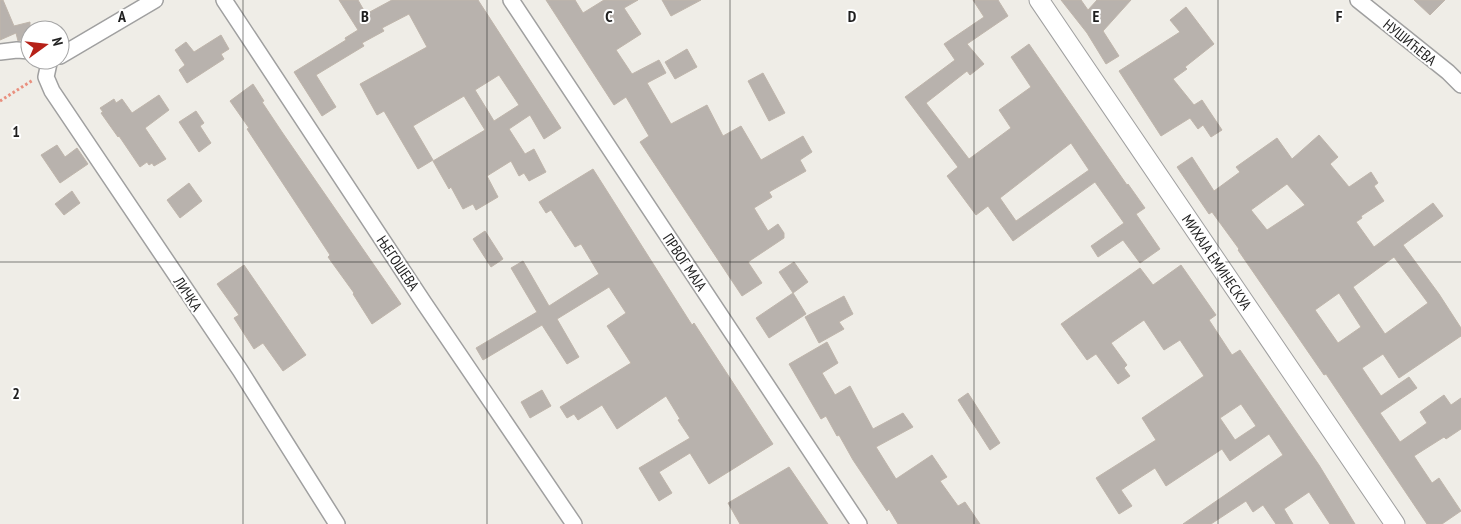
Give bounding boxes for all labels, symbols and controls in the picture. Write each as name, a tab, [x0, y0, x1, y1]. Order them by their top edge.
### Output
text: A	[117, 6, 127, 26]
text: B	[361, 6, 369, 26]
text: C	[605, 6, 613, 26]
text: D	[848, 6, 857, 26]
text: E	[1093, 6, 1100, 26]
text: F	[1336, 6, 1343, 26]
street label: НУШИЋЕВА	[1380, 15, 1441, 70]
north arrow	[20, 20, 70, 70]
text: N	[48, 36, 67, 48]
text: 1	[12, 121, 20, 141]
street label: МИХАЈА ЕМИНЕСКУА	[1178, 211, 1257, 314]
street label: ПРВОГ МАЈА	[659, 230, 712, 295]
street label: ЊЕГОШЕВА	[373, 232, 424, 295]
street label: ЛИЧКА	[169, 272, 207, 316]
text: 2	[12, 383, 20, 403]

